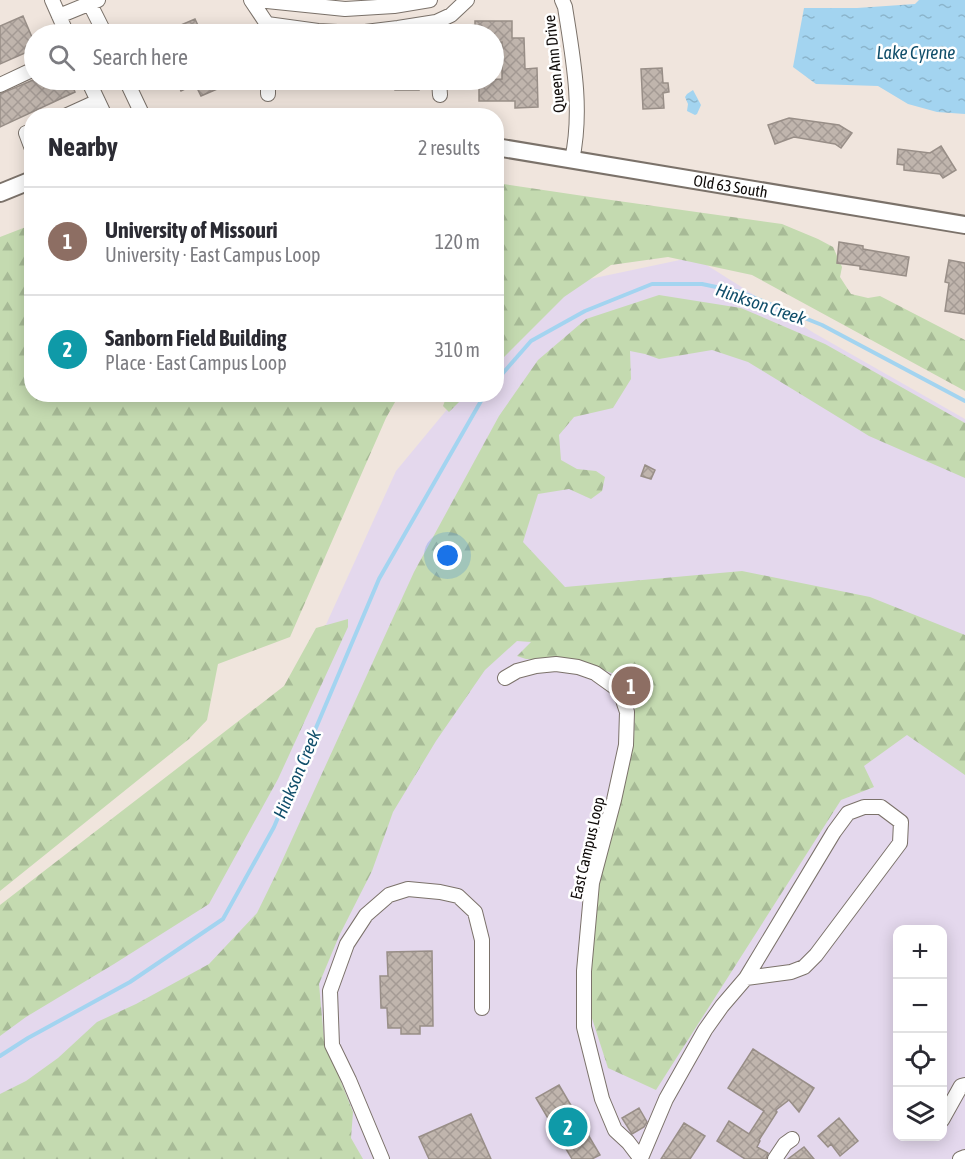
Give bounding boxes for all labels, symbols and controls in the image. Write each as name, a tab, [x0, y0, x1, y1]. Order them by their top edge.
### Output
street label: Queen Ann Drive	[540, 14, 568, 114]
search box	[24, 24, 504, 90]
icon: search	[45, 41, 78, 74]
water label: Lake Cyrene	[877, 42, 955, 63]
text: Search here	[93, 44, 188, 70]
text: Nearby	[48, 132, 118, 162]
text: 2 results	[418, 136, 480, 159]
street label: Old 63 South	[692, 171, 769, 201]
text: University of Missouri	[105, 217, 278, 243]
text: 1	[63, 230, 72, 253]
text: 120 m	[435, 230, 480, 253]
text: University · East Campus Loop	[105, 243, 321, 266]
water label: Hinkson Creek	[713, 279, 810, 330]
text: Sanborn Field Building	[105, 325, 286, 351]
text: 2	[63, 338, 72, 361]
text: 310 m	[435, 338, 480, 361]
text: Place · East Campus Loop	[105, 351, 287, 374]
your location	[433, 541, 462, 570]
pin: 1	[612, 664, 650, 708]
water label: Hinkson Creek	[269, 726, 325, 821]
street label: East Campus Loop	[566, 795, 609, 901]
map controls	[893, 925, 947, 1141]
button: +	[893, 925, 947, 979]
button: −	[893, 979, 947, 1033]
button: locate	[893, 1033, 947, 1087]
button: layers	[893, 1087, 947, 1141]
pin: 2	[548, 1104, 588, 1150]

